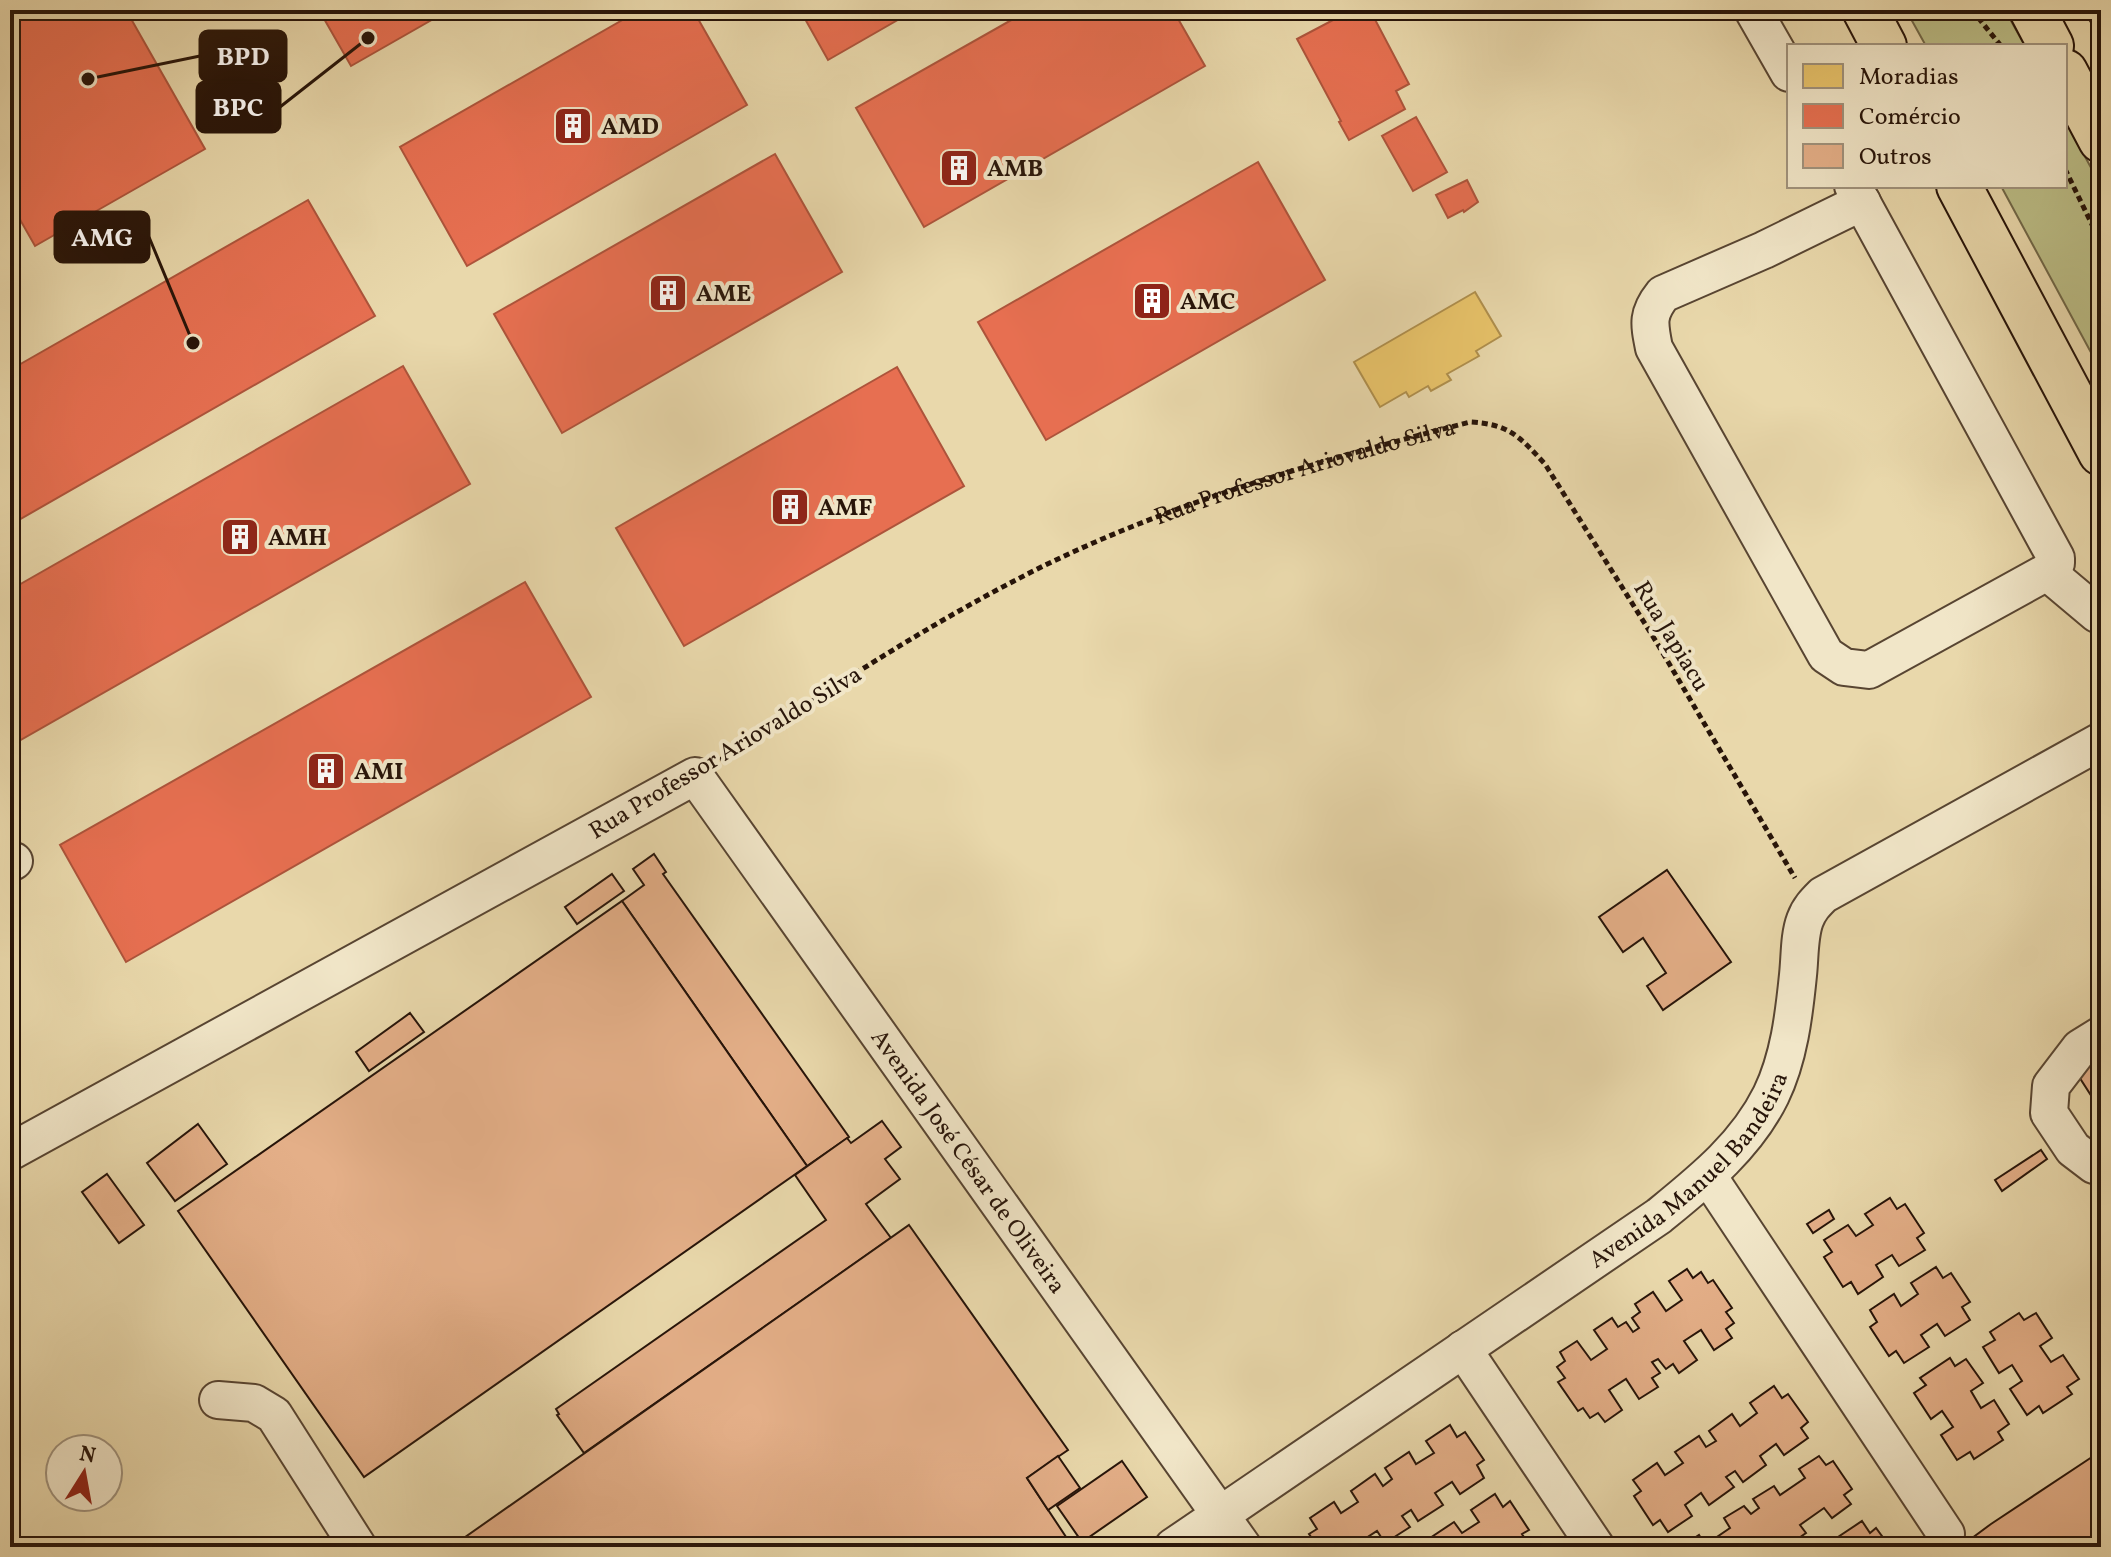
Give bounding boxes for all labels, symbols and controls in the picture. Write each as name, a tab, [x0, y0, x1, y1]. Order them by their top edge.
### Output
callout: BPD	[200, 31, 286, 81]
text: BPD	[216, 40, 270, 76]
legend	[1787, 44, 2067, 188]
text: Moradias	[1859, 61, 1959, 95]
callout: BPC	[197, 82, 280, 132]
text: BPC	[213, 91, 263, 127]
text: Comércio	[1859, 101, 1961, 135]
building icon: AMD	[552, 105, 594, 147]
place label: AMD	[601, 111, 659, 145]
text: Outros	[1859, 141, 1932, 175]
building icon: AMB	[938, 147, 980, 189]
place label: AMB	[987, 153, 1043, 187]
callout: AMG	[55, 212, 149, 262]
text: AMG	[71, 221, 133, 257]
building icon: AME	[647, 272, 689, 314]
place label: AME	[696, 278, 751, 312]
building icon: AMC	[1131, 280, 1173, 322]
place label: AMC	[1180, 286, 1235, 320]
street label: Rua Professor Ariovaldo Silva	[1150, 411, 1460, 535]
building icon: AMF	[769, 486, 811, 528]
place label: AMF	[818, 492, 872, 526]
building icon: AMH	[219, 516, 261, 558]
place label: AMH	[268, 522, 327, 556]
street label: Rua Japiacu	[1624, 575, 1717, 699]
street label: Rua Professor Ariovaldo Silva	[583, 659, 869, 849]
building icon: AMI	[305, 750, 347, 792]
place label: AMI	[354, 756, 403, 790]
street label: Avenida José César de Oliveira	[861, 1023, 1073, 1302]
street label: Avenida Manuel Bandeira	[1583, 1068, 1798, 1278]
north arrow	[44, 1433, 124, 1513]
text: N	[77, 1439, 98, 1473]

